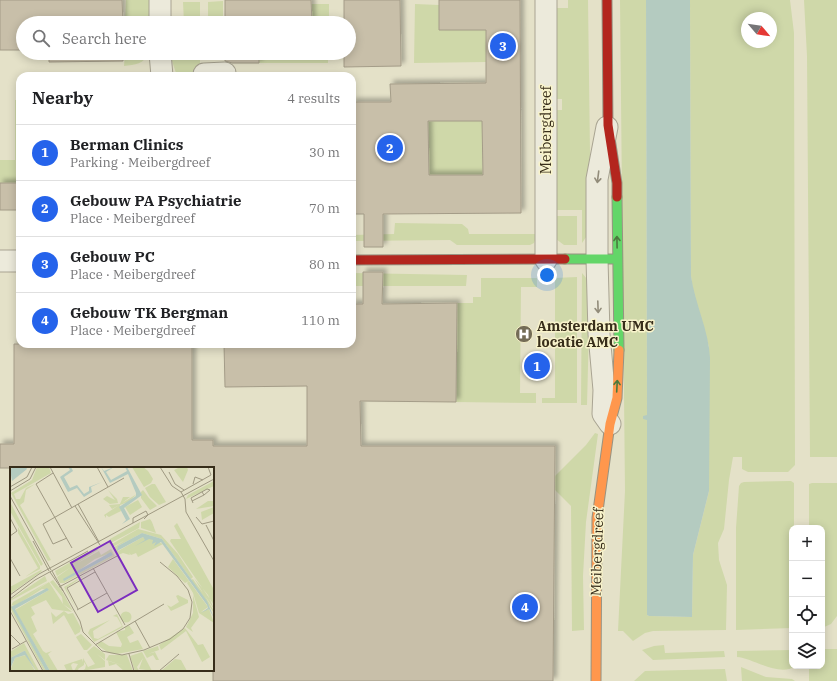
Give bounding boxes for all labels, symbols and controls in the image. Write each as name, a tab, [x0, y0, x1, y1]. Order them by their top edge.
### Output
north arrow	[741, 12, 777, 48]
search box	[16, 16, 356, 60]
icon: search	[30, 27, 52, 49]
text: Search here	[62, 29, 147, 48]
pin: 3	[490, 31, 516, 61]
street label: Meibergdreef	[537, 85, 555, 174]
text: Nearby	[32, 87, 93, 109]
text: 4 results	[287, 90, 340, 107]
pin: 2	[377, 133, 403, 163]
text: Berman Clinics	[70, 135, 183, 154]
text: 1	[41, 144, 49, 161]
text: 30 m	[309, 144, 340, 161]
text: Parking · Meibergdreef	[70, 154, 210, 171]
one-way arrow	[594, 170, 602, 183]
text: Gebouw PA Psychiatrie	[70, 191, 241, 210]
text: 2	[41, 200, 49, 217]
text: 70 m	[309, 200, 340, 217]
text: Place · Meibergdreef	[70, 210, 195, 227]
one-way arrow	[613, 236, 621, 249]
text: Gebouw PC	[70, 247, 155, 266]
text: 3	[41, 256, 49, 273]
text: 80 m	[309, 256, 340, 273]
your location	[537, 265, 557, 285]
text: Place · Meibergdreef	[70, 266, 195, 283]
one-way arrow	[594, 300, 602, 313]
text: Gebouw TK Bergman	[70, 303, 228, 322]
text: 4	[41, 312, 49, 329]
text: 110 m	[301, 312, 340, 329]
place label: Amsterdam UMC locatie AMC	[537, 317, 654, 351]
text: Place · Meibergdreef	[70, 322, 195, 339]
hospital icon: Amsterdam UMC locatie AMC	[514, 324, 534, 344]
pin: 1	[524, 351, 550, 381]
one-way arrow	[614, 380, 621, 393]
inset map	[10, 467, 214, 671]
street label: Meibergdreef	[586, 506, 608, 596]
map controls	[789, 525, 825, 669]
button: +	[789, 525, 825, 561]
button: −	[789, 561, 825, 597]
pin: 4	[512, 592, 538, 622]
button: locate	[789, 597, 825, 633]
button: layers	[789, 633, 825, 669]

